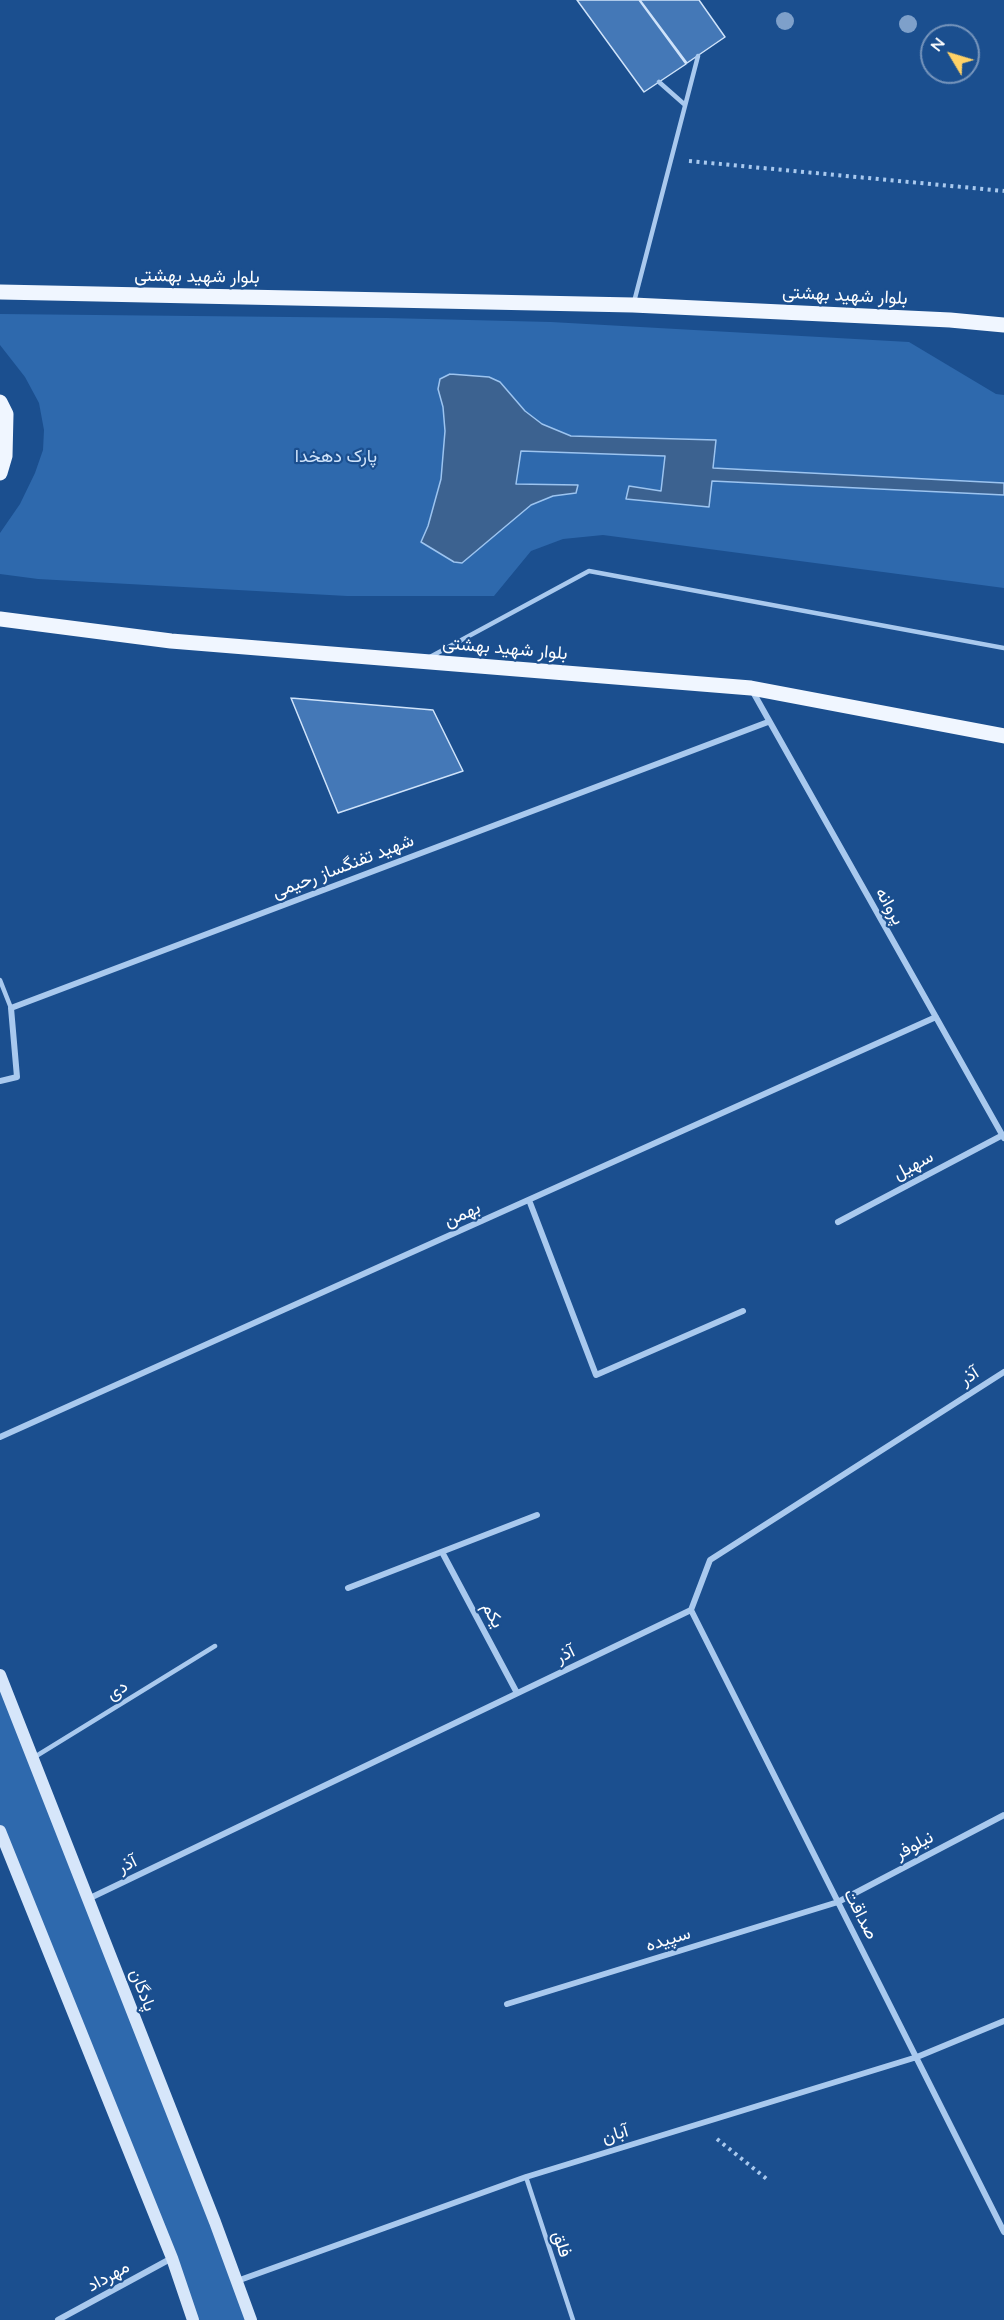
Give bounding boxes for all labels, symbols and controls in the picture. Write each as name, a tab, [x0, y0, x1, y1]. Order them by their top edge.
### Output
north arrow	[920, 24, 980, 84]
text: N	[926, 33, 948, 55]
street label: بلوار شهید بهشتی	[134, 264, 260, 288]
street label: بلوار شهید بهشتی	[782, 281, 908, 309]
park label: پارک دهخدا	[295, 445, 377, 467]
street label: بلوار شهید بهشتی	[442, 632, 568, 664]
street label: شهید تفنگساز رحیمی	[269, 829, 417, 903]
street label: پروانه	[871, 883, 909, 929]
street label: سهیل	[889, 1146, 937, 1184]
street label: بهمن	[440, 1196, 484, 1232]
street label: آذر	[955, 1362, 983, 1390]
street label: یکم	[477, 1598, 509, 1632]
street label: آذر	[552, 1640, 578, 1668]
street label: دی	[102, 1675, 132, 1705]
street label: نیلوفر	[891, 1826, 937, 1864]
street label: آذر	[114, 1850, 140, 1878]
street label: صداقت	[839, 1885, 883, 1943]
street label: سپیده	[643, 1922, 693, 1956]
street label: پادگان	[125, 1966, 161, 2014]
street label: آبان	[599, 2120, 631, 2148]
street label: فلق	[548, 2228, 576, 2260]
street label: مهرداد	[83, 2256, 133, 2296]

